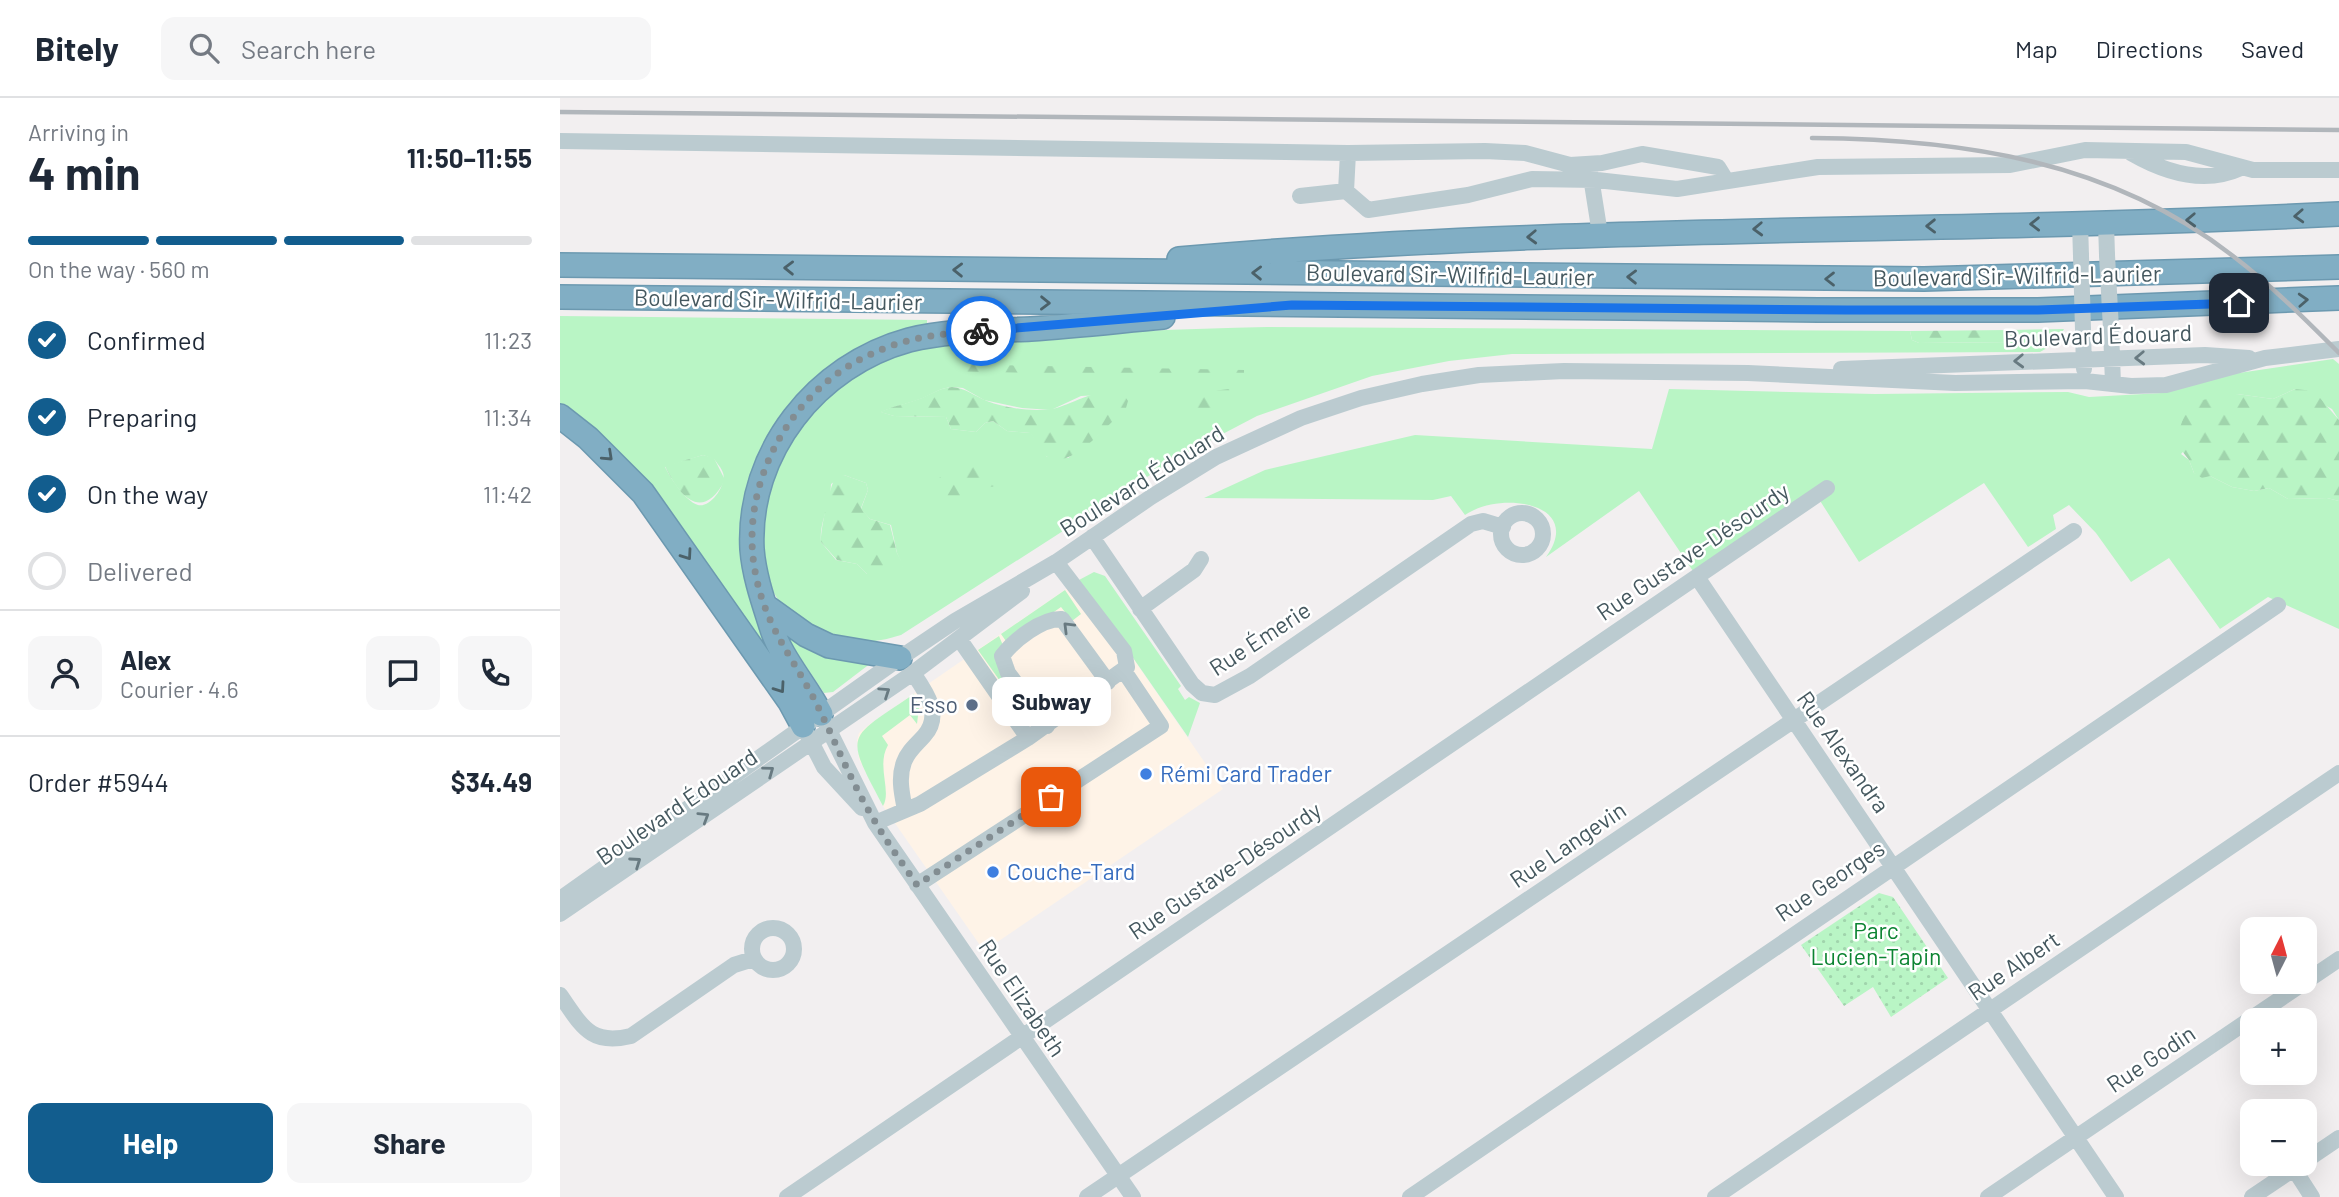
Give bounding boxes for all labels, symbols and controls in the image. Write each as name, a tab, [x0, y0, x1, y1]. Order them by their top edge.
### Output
search box	[161, 17, 651, 80]
text: Bitely	[35, 28, 119, 68]
icon: search	[185, 29, 223, 67]
text: Search here	[241, 33, 376, 64]
text: Map	[2015, 34, 2058, 63]
text: Directions	[2096, 34, 2203, 63]
text: Saved	[2241, 34, 2304, 63]
text: Arriving in	[28, 118, 129, 146]
text: 11:50–11:55	[407, 142, 532, 173]
text: 4 min	[28, 144, 140, 199]
one-way arrow	[2293, 208, 2304, 223]
one-way arrow	[2185, 212, 2196, 227]
one-way arrow	[2029, 216, 2040, 232]
one-way arrow	[1925, 218, 1935, 234]
one-way arrow	[1753, 222, 1764, 237]
one-way arrow	[1526, 230, 1537, 245]
text: On the way · 560 m	[28, 255, 210, 283]
street label: Boulevard Sir-Wilfrid-Laurier	[1306, 257, 1595, 291]
street label: Boulevard Sir-Wilfrid-Laurier	[1873, 258, 2162, 292]
one-way arrow	[784, 260, 794, 276]
one-way arrow	[952, 262, 963, 277]
one-way arrow	[1251, 265, 1262, 281]
one-way arrow	[1626, 269, 1636, 285]
one-way arrow	[1824, 271, 1835, 287]
pin	[2209, 273, 2269, 333]
street label: Boulevard Sir-Wilfrid-Laurier	[634, 282, 923, 316]
icon: home	[2220, 284, 2258, 322]
one-way arrow	[2297, 293, 2308, 308]
one-way arrow	[1040, 295, 1050, 311]
courier	[946, 296, 1016, 366]
icon: bike	[962, 312, 1000, 350]
street label: Boulevard Édouard	[2003, 318, 2193, 352]
icon: check	[28, 321, 66, 359]
text: Confirmed	[87, 324, 206, 355]
text: 11:23	[484, 326, 532, 354]
one-way arrow	[2134, 350, 2145, 365]
one-way arrow	[2013, 353, 2024, 369]
icon: check	[28, 398, 66, 436]
text: Preparing	[87, 401, 197, 432]
text: 11:34	[484, 403, 532, 431]
street label: Boulevard Édouard	[1054, 418, 1229, 542]
one-way arrow	[600, 448, 613, 461]
icon: check	[28, 475, 66, 513]
street label: Rue Gustave-Désourdy	[1591, 476, 1794, 626]
text: On the way	[87, 478, 208, 509]
text: 11:42	[483, 480, 532, 508]
one-way arrow	[679, 547, 691, 560]
text: Delivered	[87, 555, 193, 586]
street label: Rue Émerie	[1204, 595, 1315, 681]
one-way arrow	[1064, 623, 1077, 636]
button: person	[28, 636, 102, 710]
button: chat	[366, 636, 440, 710]
button: phone	[458, 636, 532, 710]
text: Alex	[120, 644, 171, 675]
text: Courier · 4.6	[120, 675, 239, 703]
callout: Subway	[992, 678, 1110, 727]
one-way arrow	[772, 680, 784, 693]
street label: Rue Alexandra	[1792, 685, 1896, 818]
text: Subway	[1012, 687, 1091, 715]
one-way arrow	[877, 688, 890, 700]
place label: Esso	[910, 690, 958, 718]
marker: Esso	[964, 697, 980, 713]
street label: Boulevard Édouard	[591, 742, 762, 870]
place label: Rémi Card Trader	[1160, 759, 1332, 787]
text: Order #5944	[28, 766, 169, 797]
text: $34.49	[451, 766, 532, 797]
marker: Rémi Card Trader	[1138, 766, 1154, 782]
one-way arrow	[761, 767, 774, 780]
pin	[1021, 767, 1081, 827]
icon: bag	[1032, 778, 1070, 816]
street label: Rue Gustave-Désourdy	[1123, 795, 1326, 945]
street label: Rue Langevin	[1504, 795, 1631, 893]
one-way arrow	[696, 812, 709, 825]
street label: Rue Georges	[1770, 833, 1889, 927]
place label: Couche-Tard	[1007, 857, 1135, 885]
one-way arrow	[628, 858, 641, 870]
marker: Couche-Tard	[985, 864, 1001, 880]
park label: Parc Lucien-Tapin	[1811, 916, 1942, 970]
north arrow	[2240, 917, 2317, 994]
map controls	[2240, 917, 2317, 1176]
street label: Rue Albert	[1962, 924, 2064, 1006]
street label: Rue Elizabeth	[973, 933, 1072, 1061]
button: +	[2240, 1008, 2317, 1085]
street label: Rue Godin	[2101, 1018, 2200, 1098]
button: −	[2240, 1099, 2317, 1176]
button: Help	[28, 1103, 273, 1183]
button: Share	[287, 1103, 532, 1183]

